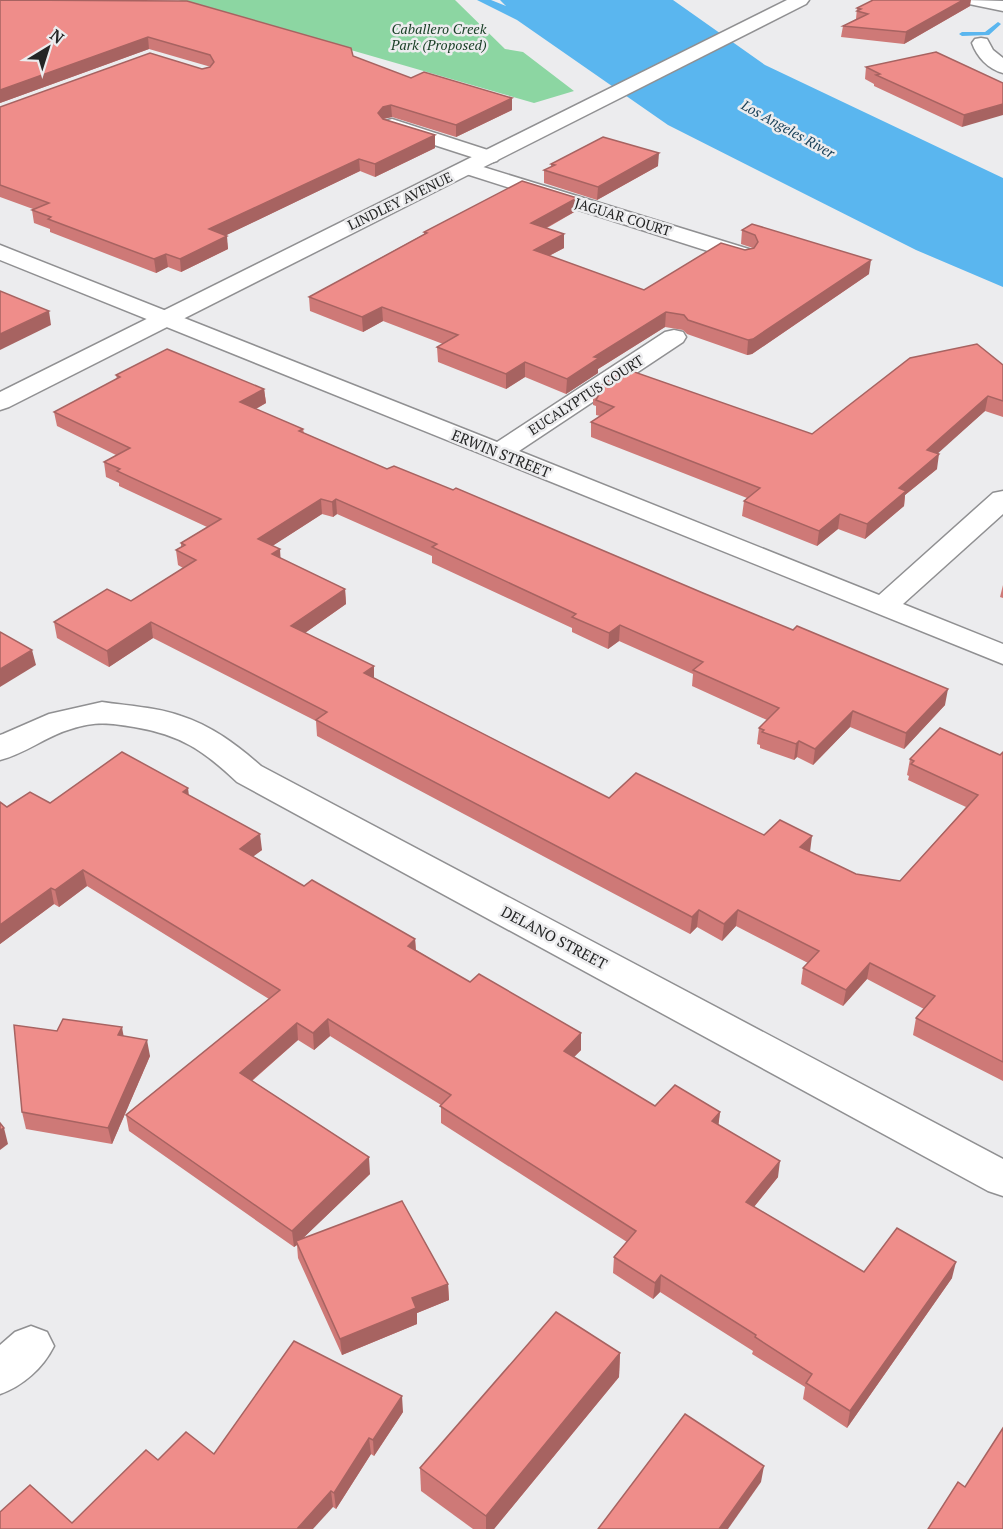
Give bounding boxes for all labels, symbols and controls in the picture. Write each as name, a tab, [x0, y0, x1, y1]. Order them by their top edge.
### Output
north arrow	[18, 18, 78, 78]
park label: Caballero Creek Park (Proposed)	[390, 19, 487, 54]
text: N	[46, 24, 69, 49]
water label: Los Angeles River	[737, 95, 839, 162]
street label: LINDLEY AVENUE	[344, 167, 455, 234]
street label: JAGUAR COURT	[573, 193, 674, 240]
street label: EUCALYPTUS COURT	[524, 350, 647, 439]
street label: ERWIN STREET	[449, 424, 554, 482]
street label: DELANO STREET	[498, 901, 611, 973]

